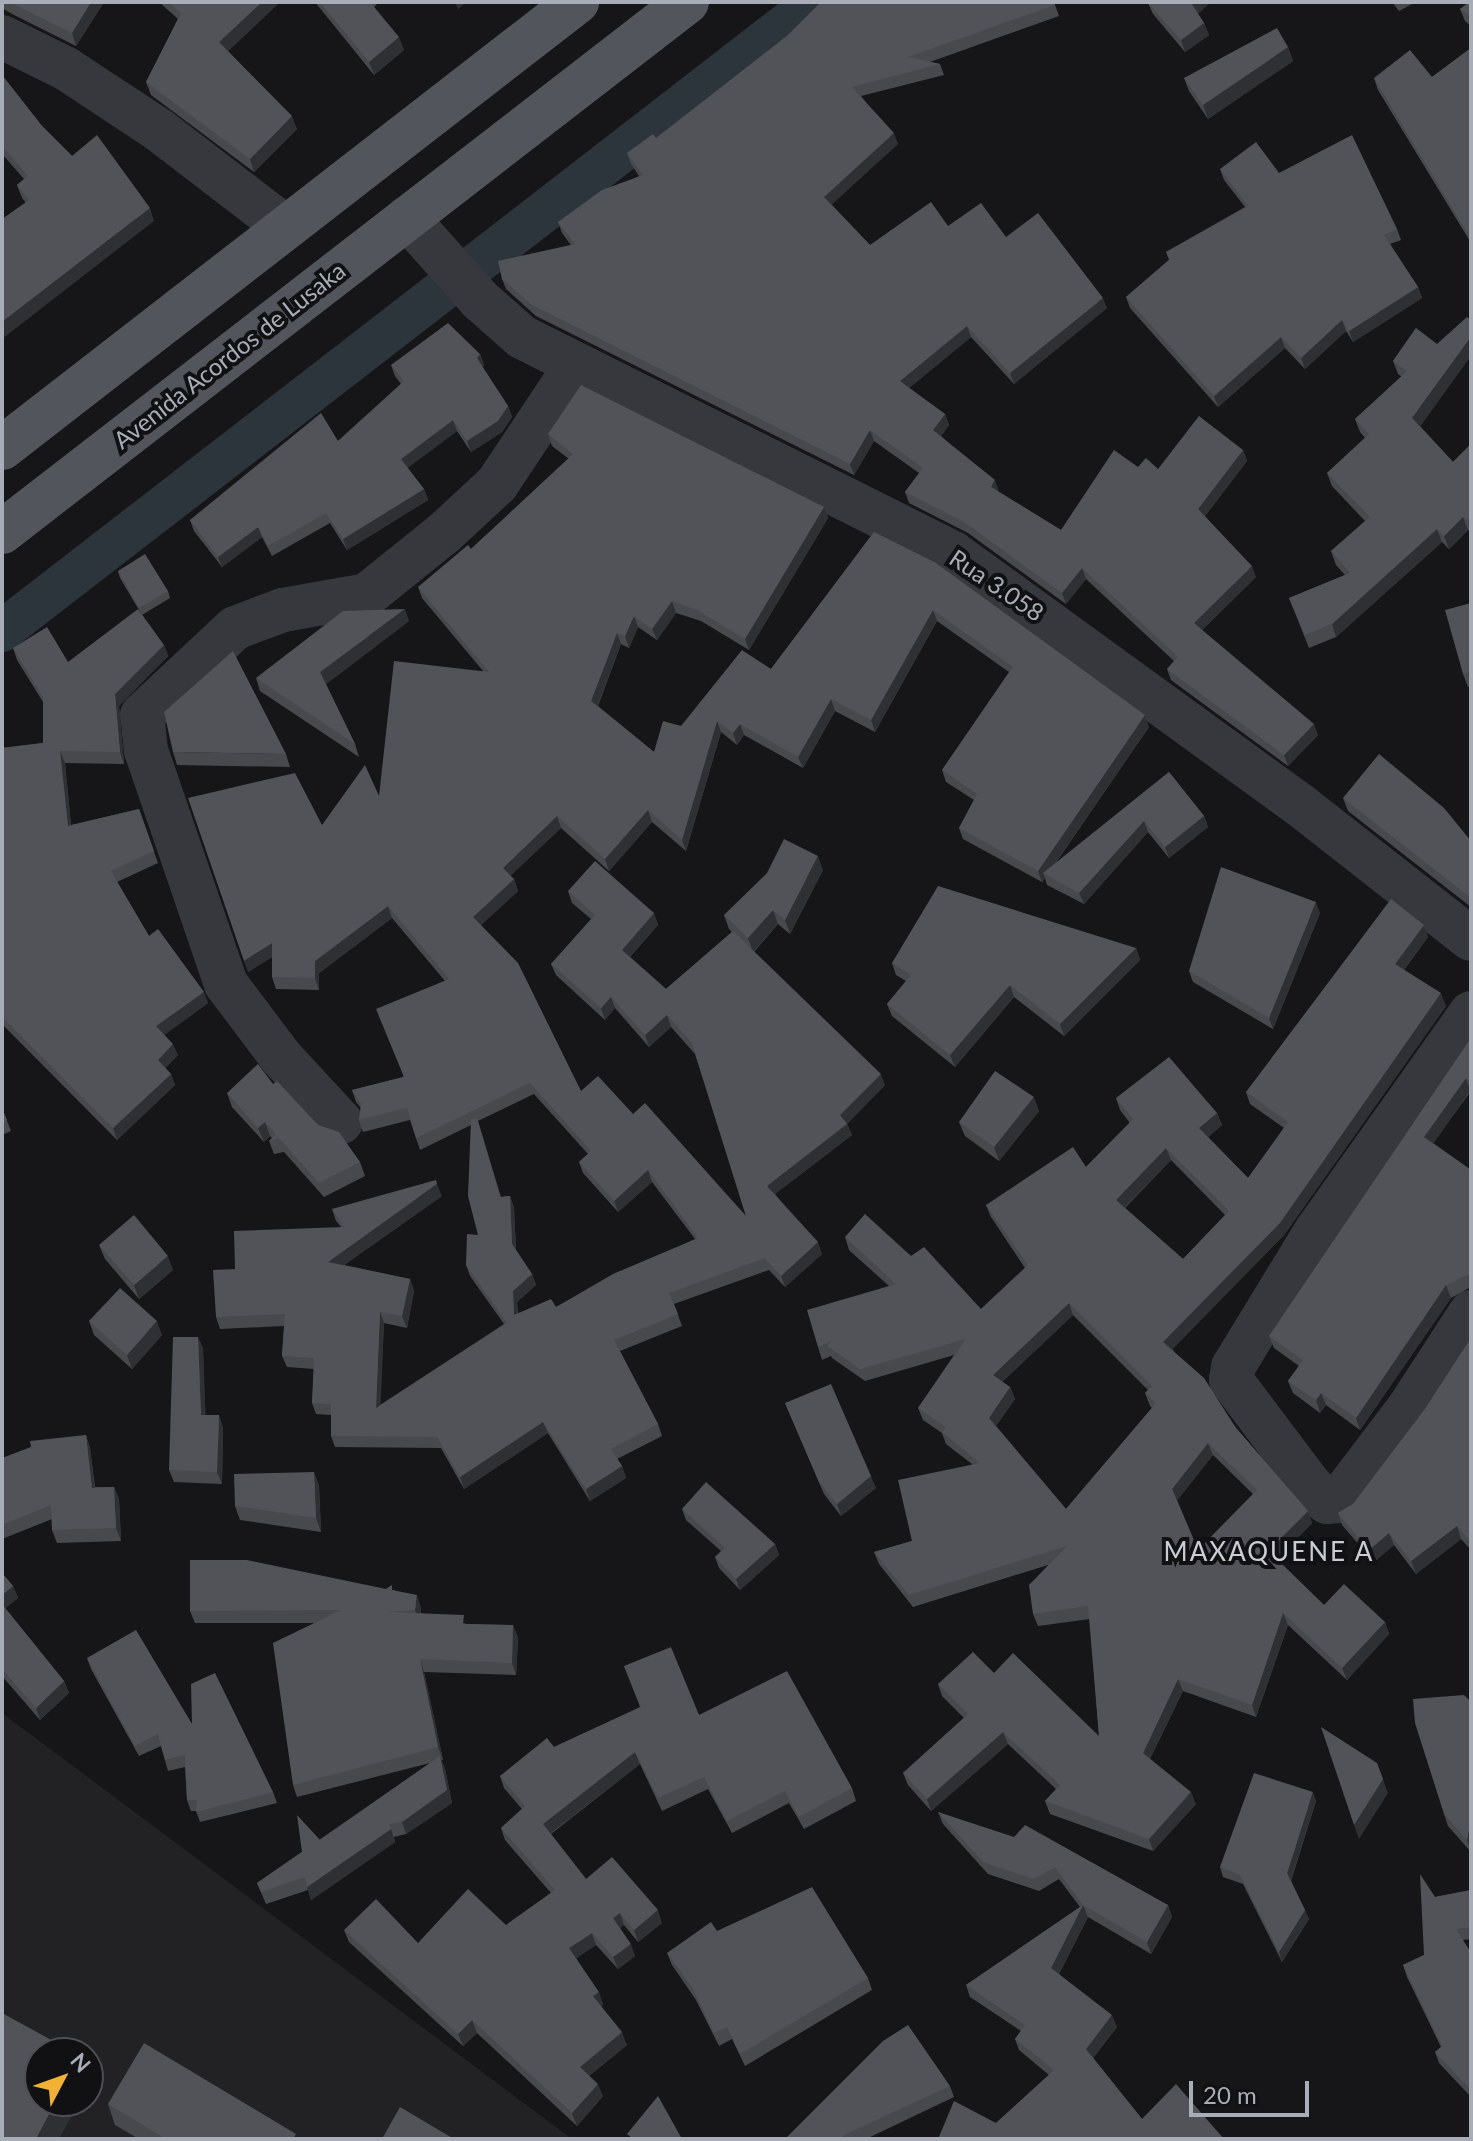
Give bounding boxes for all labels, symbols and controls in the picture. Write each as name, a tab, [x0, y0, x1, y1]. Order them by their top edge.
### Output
street label: Avenida Acordos de Lusaka	[107, 255, 351, 455]
street label: Rua 3.058	[944, 543, 1050, 627]
district label: MAXAQUENE A	[1163, 1536, 1375, 1568]
north arrow	[24, 2037, 104, 2117]
text: N	[65, 2047, 97, 2077]
scale bar	[1193, 2065, 1313, 2115]
text: 20 m	[1203, 2080, 1257, 2109]

